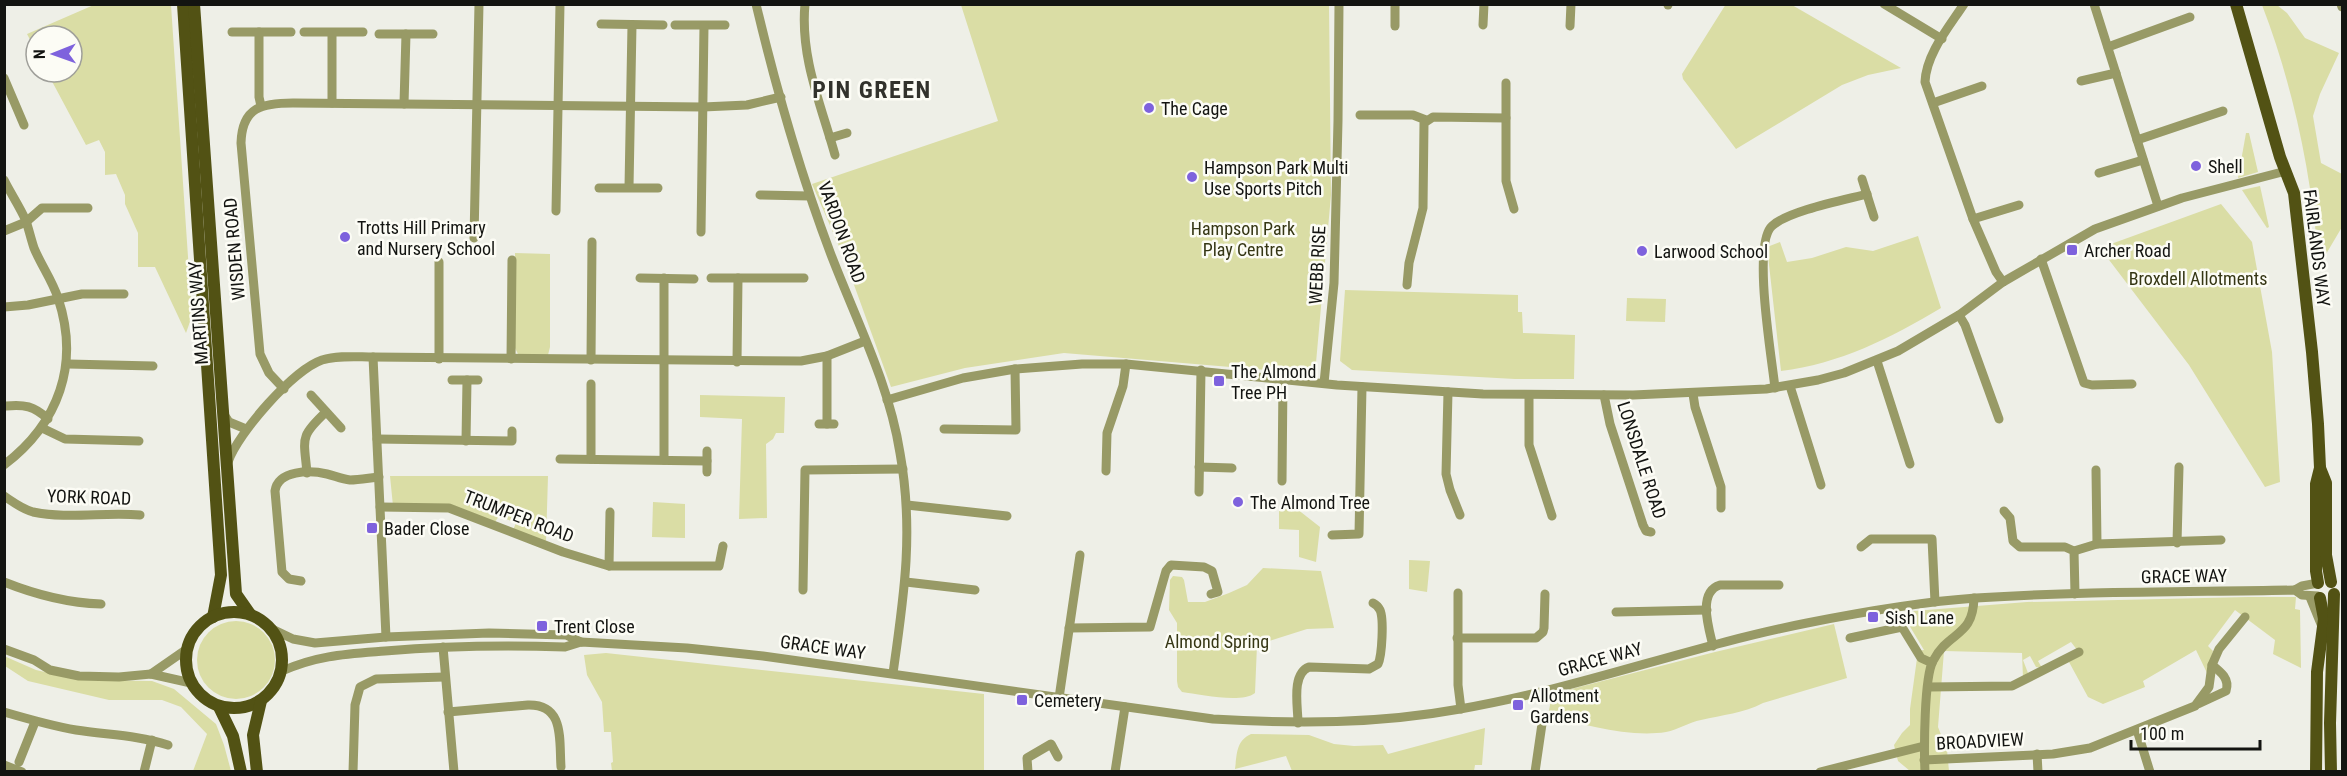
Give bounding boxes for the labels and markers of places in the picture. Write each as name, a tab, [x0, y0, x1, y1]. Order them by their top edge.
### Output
place label: The Cage	[1161, 98, 1228, 119]
marker: The Cage	[1142, 101, 1156, 115]
place label: Shell	[2208, 156, 2243, 177]
place label: Hampson Park Multi Use Sports Pitch	[1204, 157, 1348, 199]
marker: Shell	[2189, 159, 2203, 173]
marker: Hampson Park Multi Use Sports Pitch	[1185, 170, 1199, 184]
place label: Trotts Hill Primary and Nursery School	[357, 217, 495, 259]
marker: Trotts Hill Primary and Nursery School	[338, 230, 352, 244]
place label: Archer Road	[2084, 240, 2171, 261]
place label: Larwood School	[1654, 241, 1768, 262]
marker: Archer Road	[2065, 243, 2079, 257]
marker: Larwood School	[1635, 244, 1649, 258]
place label: The Almond Tree PH	[1231, 361, 1316, 403]
marker: The Almond Tree PH	[1212, 374, 1226, 388]
place label: The Almond Tree	[1250, 492, 1370, 513]
marker: The Almond Tree	[1231, 495, 1245, 509]
place label: Bader Close	[384, 518, 469, 539]
marker: Bader Close	[365, 521, 379, 535]
place label: Sish Lane	[1885, 607, 1954, 628]
marker: Sish Lane	[1866, 610, 1880, 624]
place label: Trent Close	[554, 616, 635, 637]
marker: Trent Close	[535, 619, 549, 633]
place label: Allotment Gardens	[1530, 685, 1599, 727]
place label: Cemetery	[1034, 690, 1102, 711]
marker: Cemetery	[1015, 693, 1029, 707]
marker: Allotment Gardens	[1511, 698, 1525, 712]

